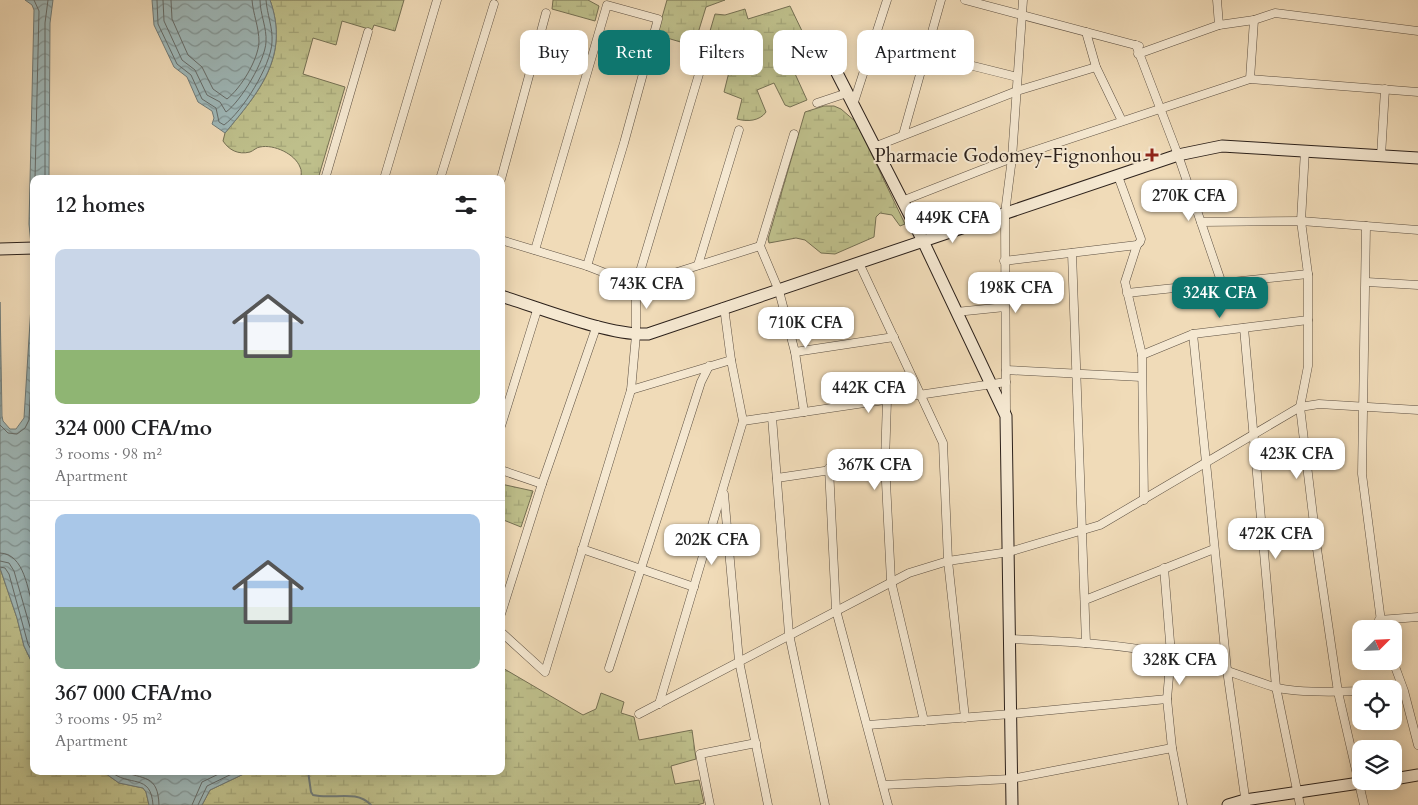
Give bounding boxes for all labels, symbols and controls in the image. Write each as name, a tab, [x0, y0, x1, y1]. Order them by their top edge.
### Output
chip: Buy	[520, 30, 588, 75]
chip: Rent	[598, 30, 670, 75]
chip: Filters	[680, 30, 763, 75]
chip: New	[773, 30, 847, 75]
chip: Apartment	[857, 30, 974, 75]
place label: Pharmacie Godomey-Fignonhou	[874, 143, 1142, 169]
marker: Pharmacie Godomey-Fignonhou	[1146, 149, 1158, 161]
pin: 270K CFA	[1137, 180, 1241, 222]
text: 270K CFA	[1152, 185, 1226, 207]
text: 12 homes	[55, 191, 145, 220]
icon: filters	[452, 191, 480, 219]
pin: 449K CFA	[901, 202, 1005, 244]
text: 449K CFA	[916, 207, 990, 229]
pin: 743K CFA	[595, 268, 699, 310]
pin: 198K CFA	[964, 272, 1068, 314]
text: 743K CFA	[610, 273, 684, 295]
pin: 324K CFA	[1168, 276, 1272, 319]
text: 198K CFA	[979, 277, 1053, 299]
icon: home	[223, 281, 313, 371]
text: 324K CFA	[1183, 282, 1257, 304]
pin: 710K CFA	[754, 306, 858, 349]
text: 710K CFA	[769, 312, 843, 334]
pin: 442K CFA	[817, 372, 921, 414]
text: 442K CFA	[832, 377, 906, 399]
text: 324 000 CFA/mo	[55, 414, 212, 443]
pin: 423K CFA	[1245, 438, 1349, 480]
text: 3 rooms · 98 m²	[55, 443, 162, 465]
text: 423K CFA	[1260, 443, 1334, 465]
pin: 367K CFA	[823, 448, 927, 491]
text: 367K CFA	[838, 454, 912, 476]
text: Apartment	[55, 465, 128, 487]
pin: 472K CFA	[1224, 518, 1328, 560]
text: 472K CFA	[1239, 523, 1313, 545]
pin: 202K CFA	[660, 524, 764, 566]
text: 202K CFA	[675, 529, 749, 551]
icon: home	[223, 547, 313, 637]
north arrow	[1352, 620, 1402, 670]
map controls	[1352, 620, 1402, 790]
pin: 328K CFA	[1128, 644, 1232, 686]
text: 328K CFA	[1143, 649, 1217, 671]
text: 367 000 CFA/mo	[55, 679, 212, 708]
button: locate	[1352, 680, 1402, 730]
text: 3 rooms · 95 m²	[55, 708, 162, 730]
text: Apartment	[55, 730, 128, 752]
button: layers	[1352, 740, 1402, 790]

